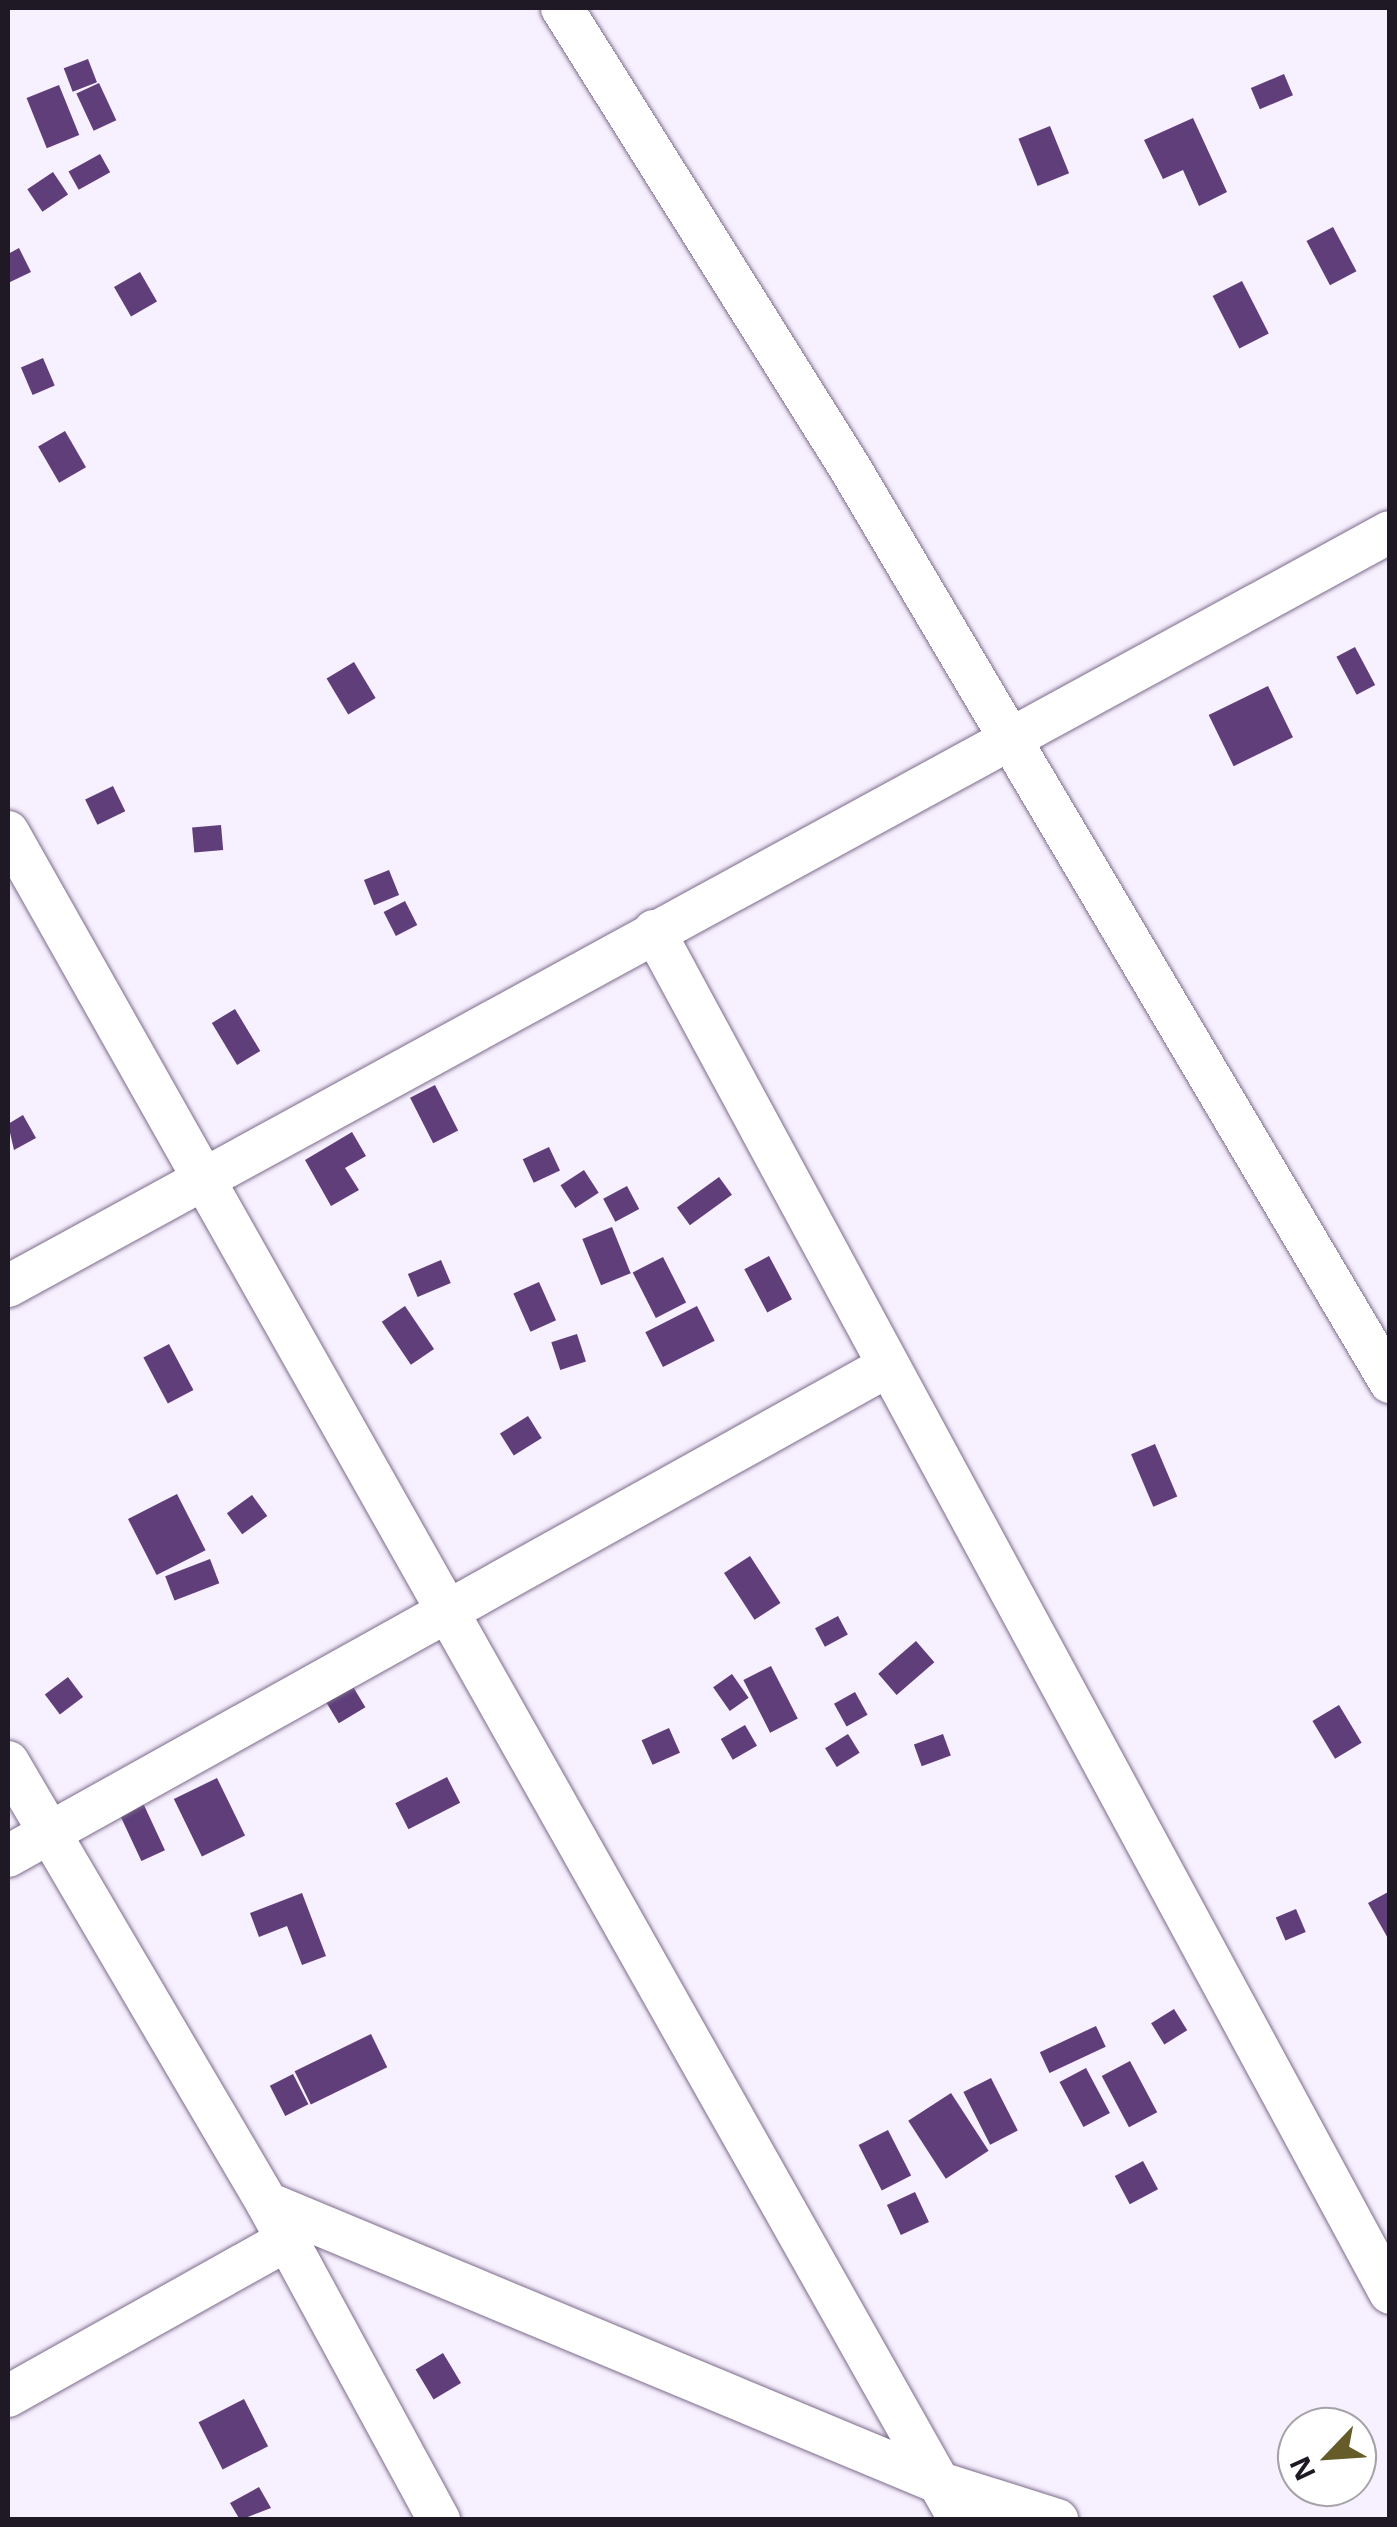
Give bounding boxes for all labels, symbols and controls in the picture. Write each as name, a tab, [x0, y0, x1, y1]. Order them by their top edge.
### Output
north arrow	[1277, 2407, 1377, 2507]
text: N	[1280, 2450, 1324, 2487]

